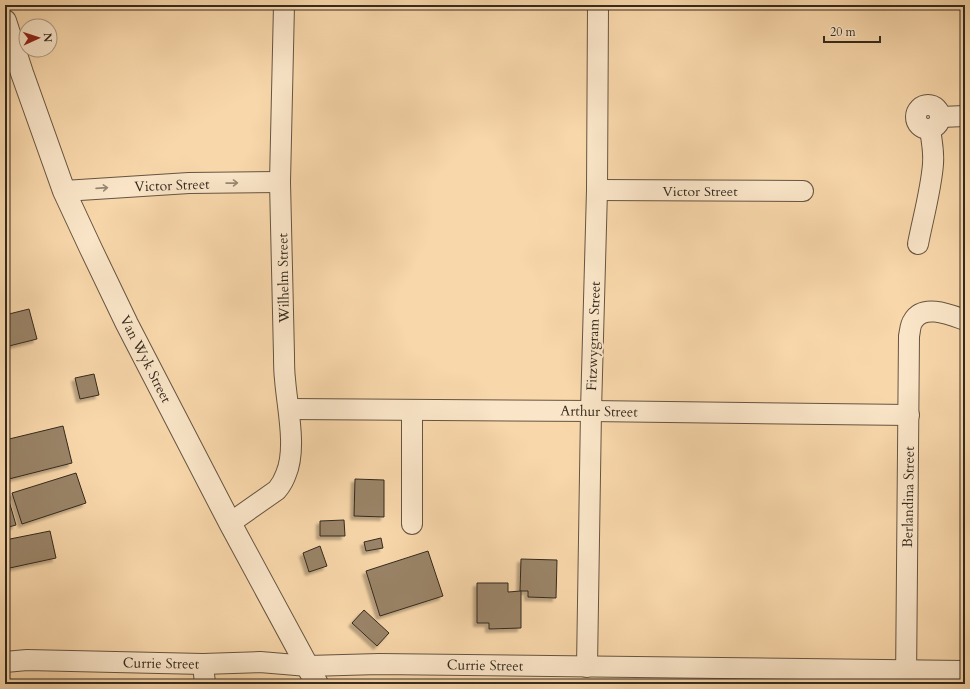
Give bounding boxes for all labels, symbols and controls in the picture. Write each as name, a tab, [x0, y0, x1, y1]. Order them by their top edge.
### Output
north arrow	[18, 18, 58, 58]
scale bar	[824, 18, 880, 44]
text: 20 m	[830, 24, 857, 40]
text: N	[40, 32, 55, 43]
street label: Victor Street	[134, 175, 210, 196]
one-way arrow	[225, 179, 238, 187]
street label: Victor Street	[662, 182, 738, 201]
one-way arrow	[95, 185, 108, 192]
street label: Wilhelm Street	[273, 232, 294, 324]
street label: Fitzwygram Street	[582, 280, 605, 391]
street label: Van Wyk Street	[115, 312, 176, 407]
street label: Arthur Street	[560, 401, 638, 422]
street label: Berlandina Street	[898, 446, 919, 548]
street label: Currie Street	[123, 653, 200, 674]
street label: Currie Street	[447, 655, 524, 676]

